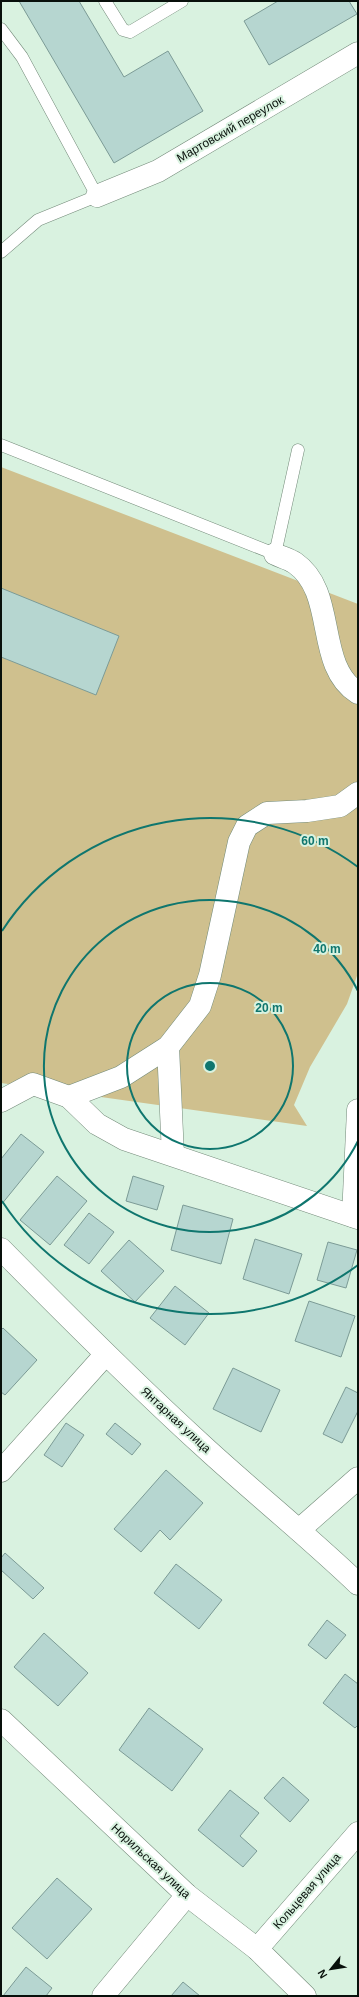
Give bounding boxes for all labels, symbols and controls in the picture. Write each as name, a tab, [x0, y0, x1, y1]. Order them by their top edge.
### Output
street label: Мартовский переулок	[174, 92, 286, 165]
text: 60 m	[301, 834, 329, 848]
text: 40 m	[313, 942, 341, 956]
text: 20 m	[255, 1001, 283, 1015]
centre of rings	[203, 1059, 217, 1073]
street label: Янтарная улица	[138, 1384, 214, 1456]
street label: Норильская улица	[109, 1821, 194, 1901]
street label: Кольцевая улица	[270, 1850, 344, 1932]
north arrow	[311, 1949, 351, 1989]
text: N	[315, 1968, 330, 1980]

